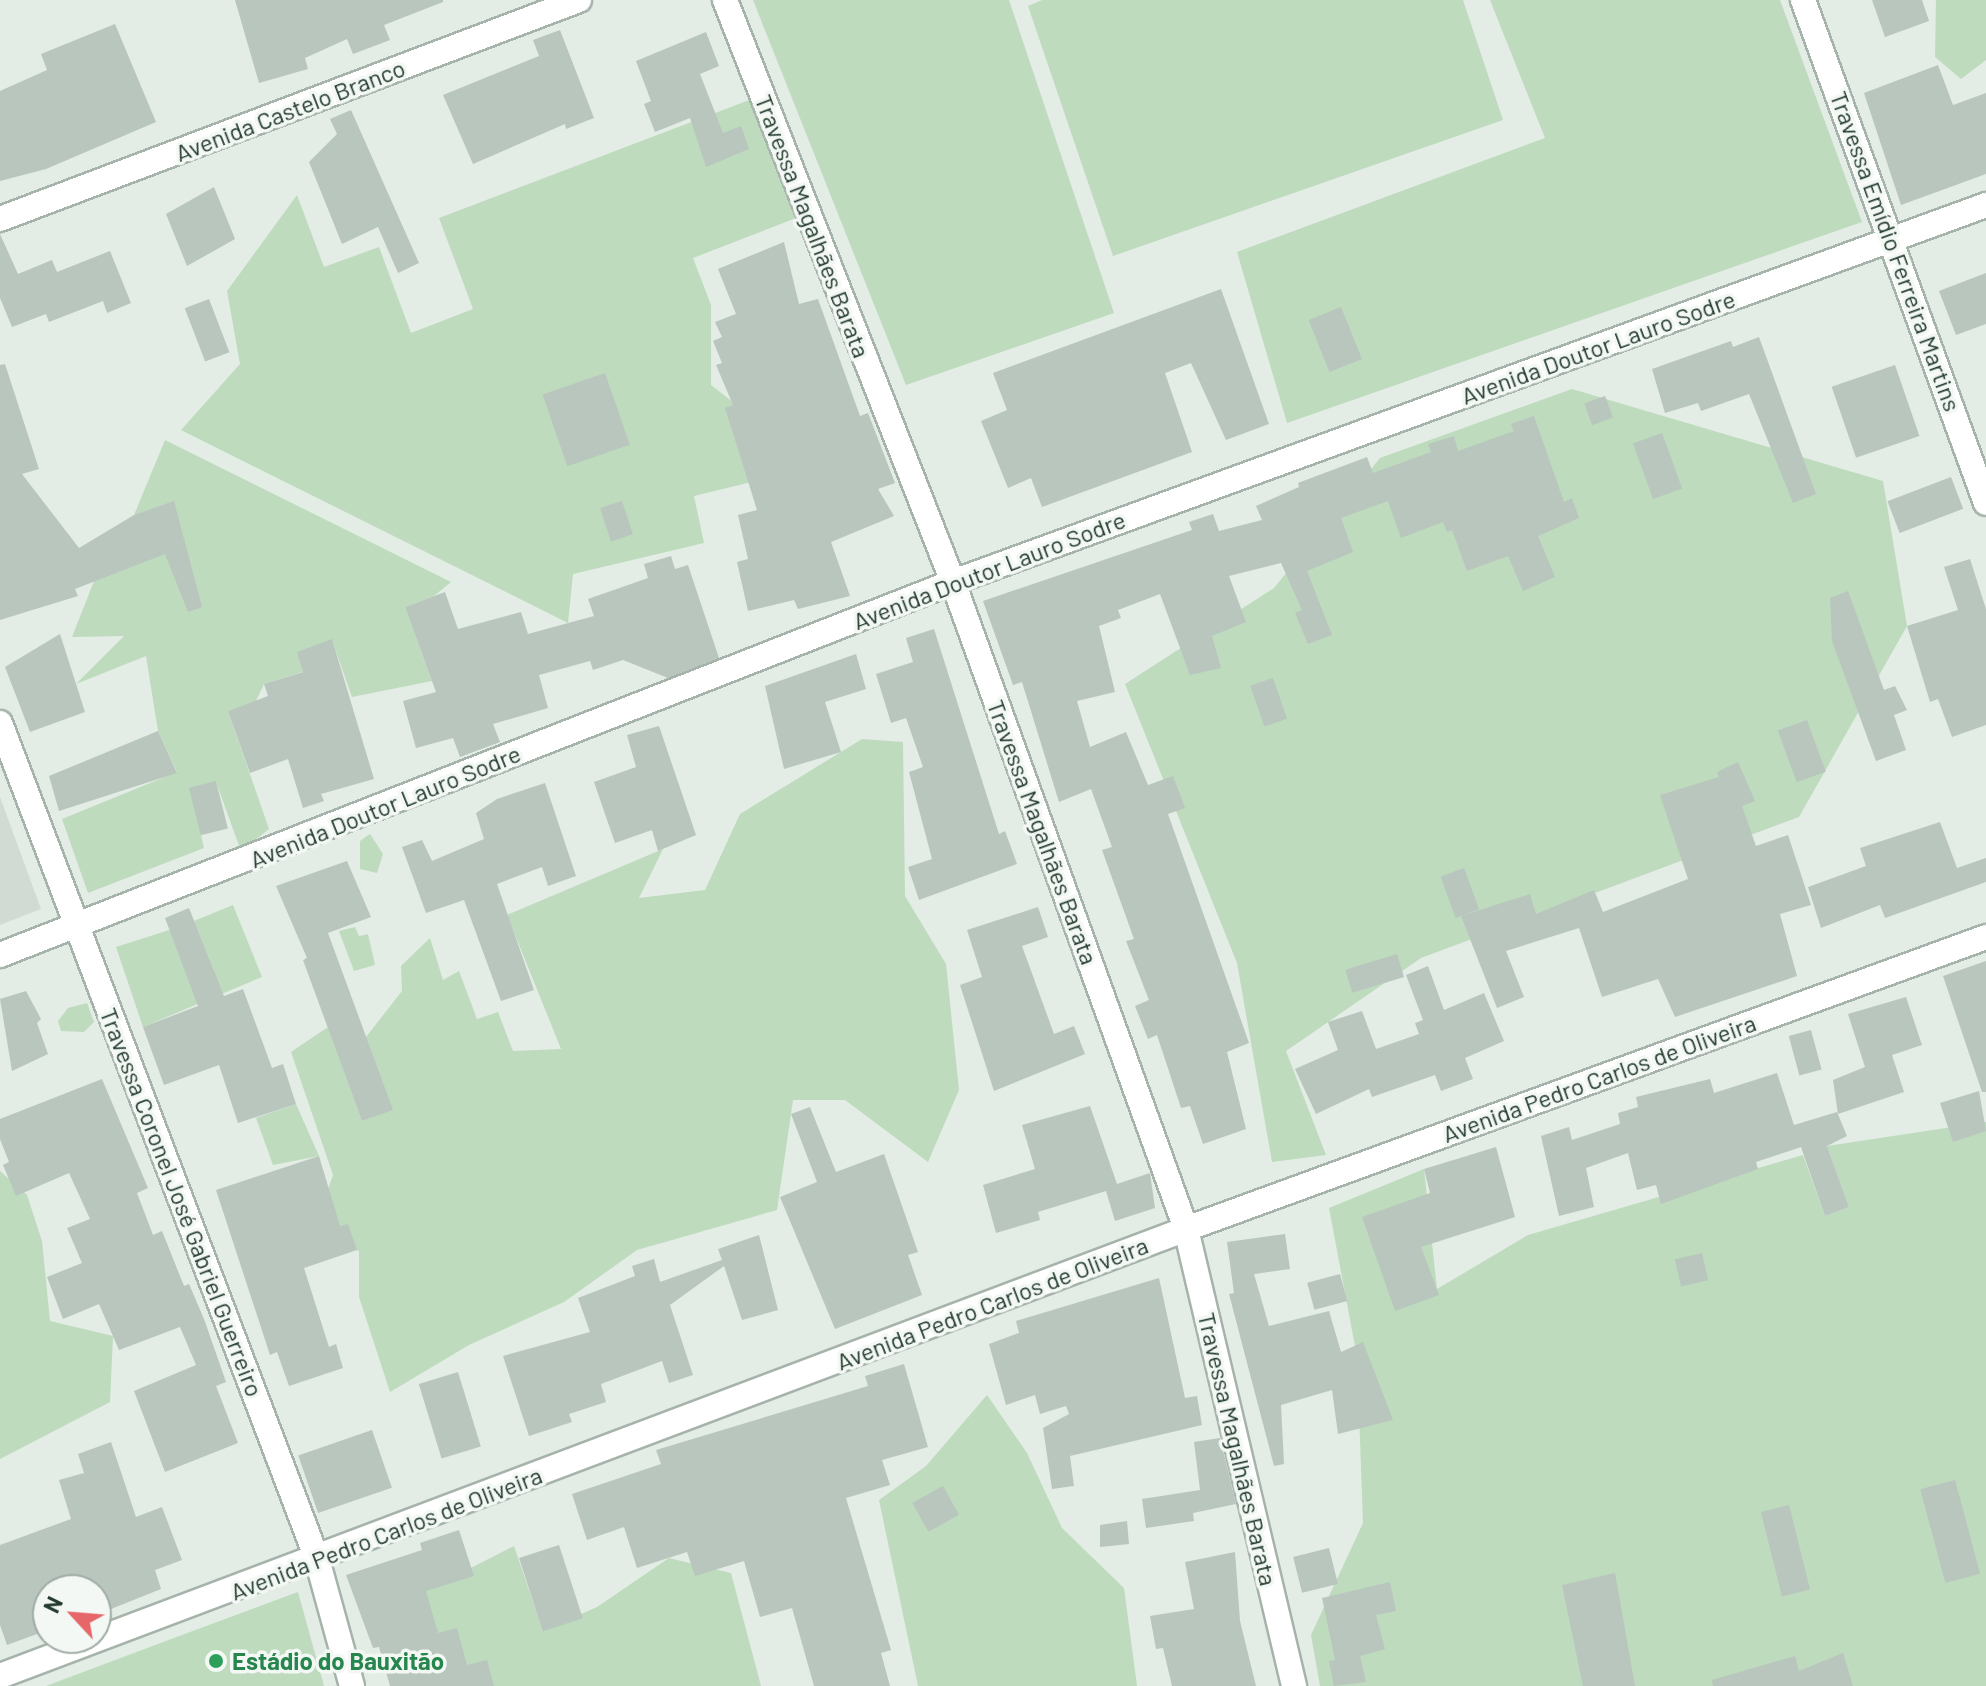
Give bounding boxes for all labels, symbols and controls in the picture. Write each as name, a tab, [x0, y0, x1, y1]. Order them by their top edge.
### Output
street label: Avenida Castelo Branco	[171, 53, 409, 167]
street label: Travessa Emídio Ferreira Martins	[1825, 87, 1967, 415]
street label: Travessa Magalhães Barata	[749, 90, 877, 362]
street label: Avenida Doutor Lauro Sodre	[1457, 284, 1739, 410]
street label: Avenida Doutor Lauro Sodre	[849, 505, 1129, 635]
street label: Travessa Magalhães Barata	[982, 696, 1104, 968]
street label: Avenida Doutor Lauro Sodre	[245, 738, 525, 874]
street label: Travessa Coronel José Gabriel Guerreiro	[94, 1004, 270, 1400]
street label: Avenida Pedro Carlos de Oliveira	[1438, 1008, 1760, 1148]
street label: Avenida Pedro Carlos de Oliveira	[832, 1230, 1152, 1376]
street label: Travessa Magalhães Barata	[1193, 1310, 1283, 1588]
street label: Avenida Pedro Carlos de Oliveira	[226, 1460, 546, 1606]
north arrow	[32, 1574, 112, 1654]
text: N	[37, 1592, 67, 1617]
place label: Estádio do Bauxitão	[232, 1647, 444, 1675]
marker: Estádio do Bauxitão	[207, 1652, 225, 1670]

